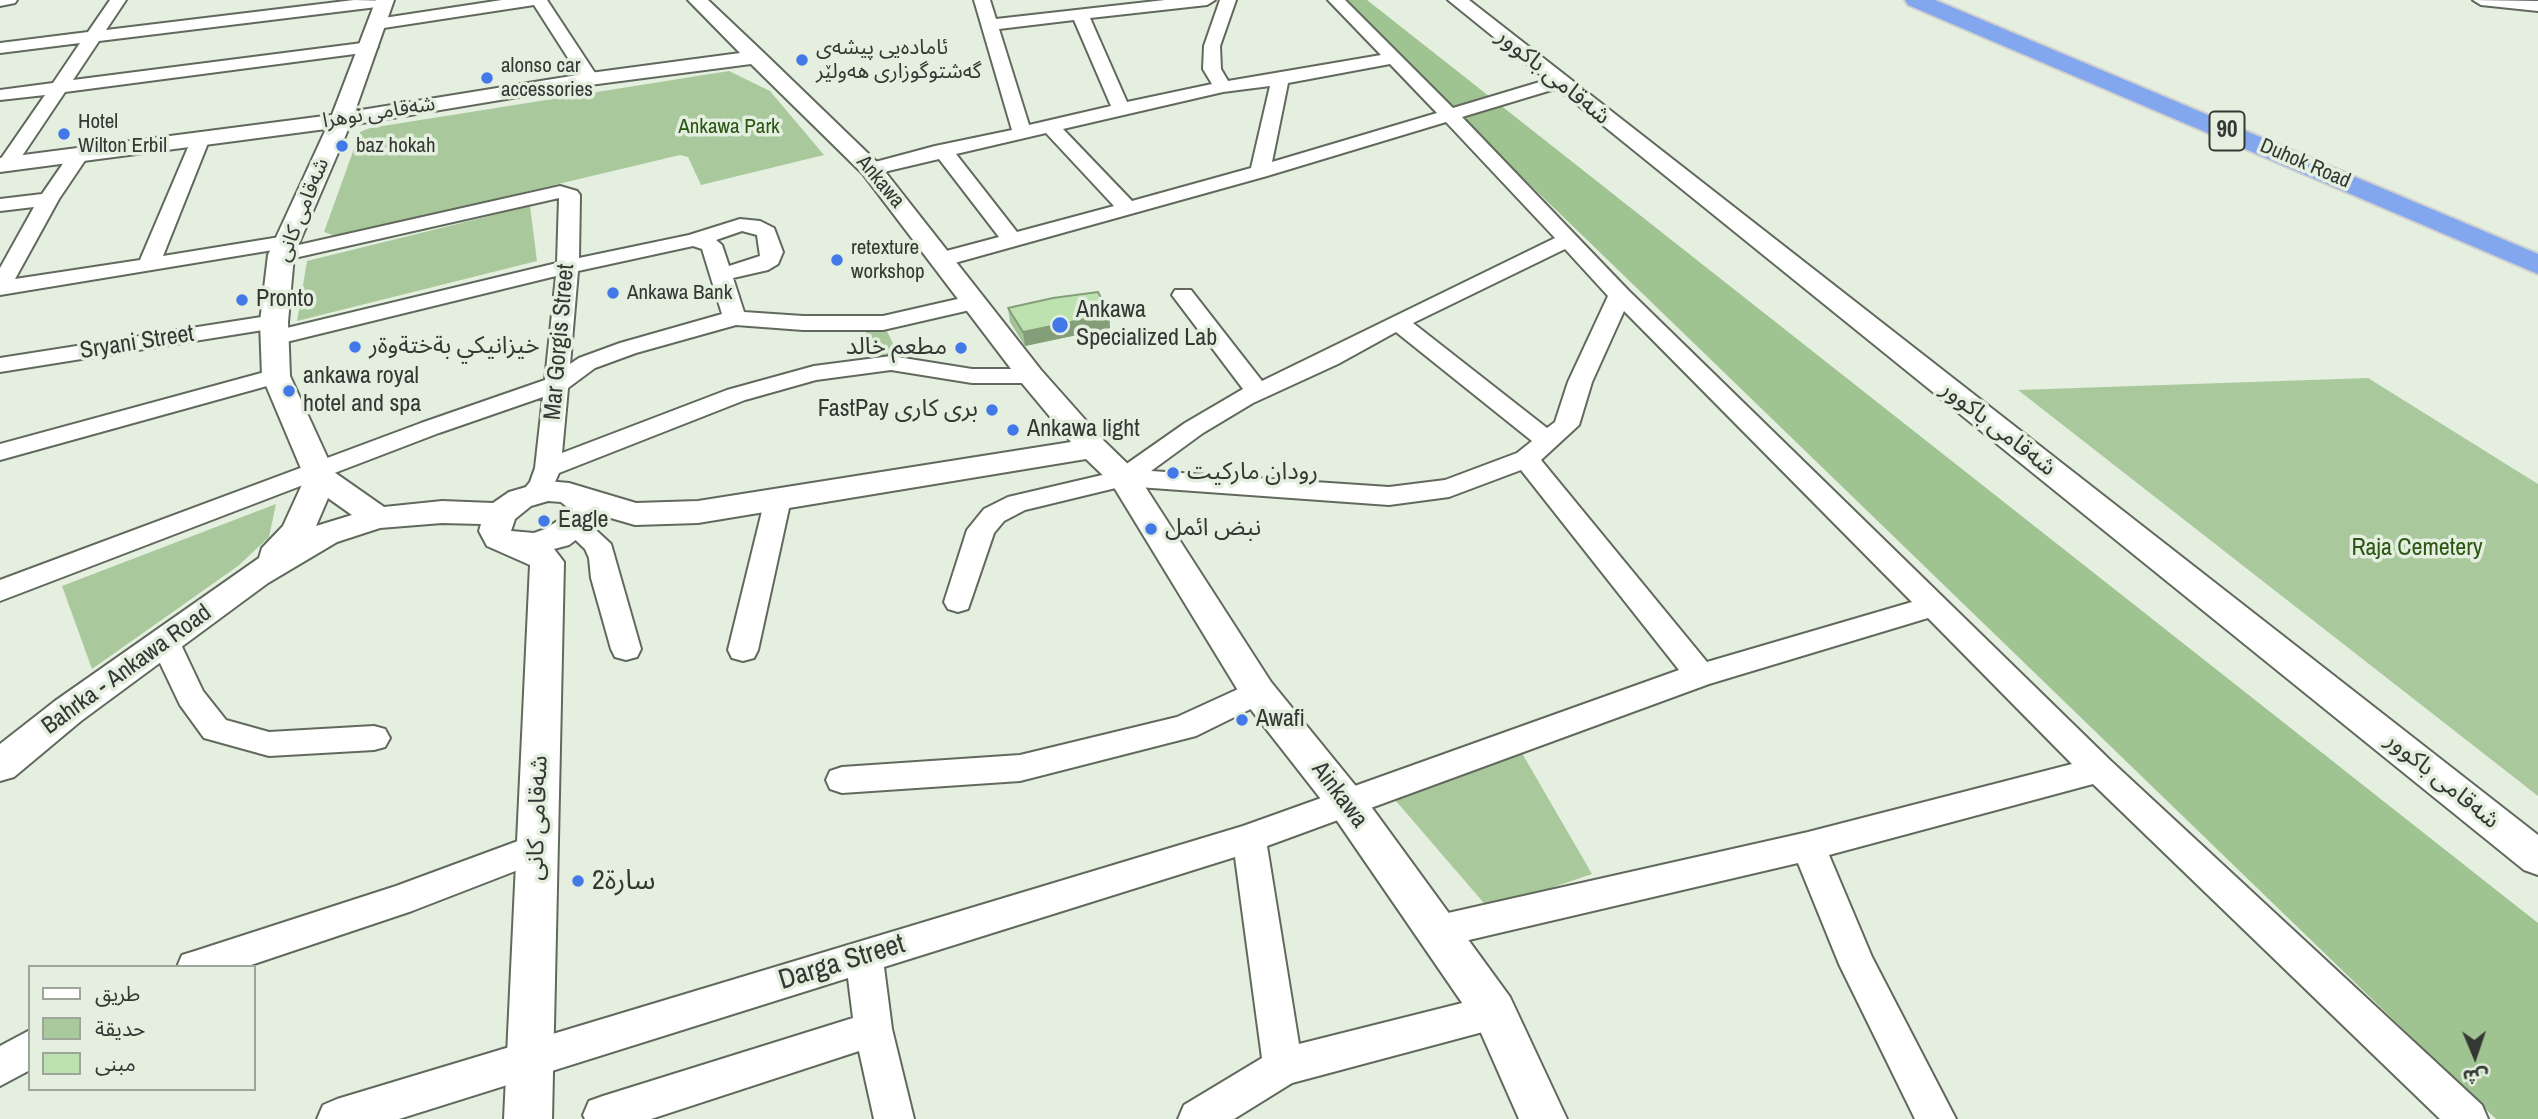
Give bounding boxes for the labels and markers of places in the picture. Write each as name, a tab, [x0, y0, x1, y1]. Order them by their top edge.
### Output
place label: ئاماده‌یی پیشه‌ی گه‌شتوگوزاری هه‌ولێر	[816, 35, 982, 85]
marker: ئاماده‌یی پیشه‌ی گه‌شتوگوزاری هه‌ولێر	[794, 52, 810, 68]
place label: alonso car accessories	[501, 53, 593, 103]
marker: alonso car accessories	[479, 70, 495, 86]
place label: Hotel Wilton Erbil	[78, 109, 167, 159]
marker: Hotel Wilton Erbil	[56, 126, 72, 142]
place label: baz hokah	[356, 133, 435, 159]
marker: baz hokah	[334, 138, 350, 154]
place label: retexture workshop	[851, 235, 925, 285]
marker: retexture workshop	[829, 252, 845, 268]
place label: Ankawa Bank	[627, 280, 732, 306]
marker: Ankawa Bank	[605, 285, 621, 301]
place label: Pronto	[256, 286, 314, 314]
marker: Pronto	[234, 292, 250, 308]
place label: Ankawa Specialized Lab	[1076, 297, 1217, 353]
marker: Ankawa Specialized Lab	[1050, 315, 1070, 335]
place label: خيزانيكي بةختةوةر	[369, 333, 540, 361]
place label: مطعم خالد	[846, 334, 947, 362]
marker: خيزانيكي بةختةوةر	[347, 339, 363, 355]
marker: مطعم خالد	[953, 340, 969, 356]
place label: ankawa royal hotel and spa	[303, 363, 421, 419]
marker: ankawa royal hotel and spa	[281, 383, 297, 399]
place label: FastPay بری كاری	[818, 396, 978, 424]
marker: FastPay بری كاری	[984, 402, 1000, 418]
place label: Ankawa light	[1027, 416, 1140, 444]
marker: Ankawa light	[1005, 422, 1021, 438]
place label: رودان ماركيت	[1187, 459, 1318, 487]
marker: رودان ماركيت	[1165, 465, 1181, 481]
place label: Eagle	[558, 507, 608, 535]
marker: Eagle	[536, 513, 552, 529]
place label: نبض ائمل	[1165, 515, 1261, 543]
marker: نبض ائمل	[1143, 521, 1159, 537]
place label: Awafi	[1256, 706, 1305, 734]
marker: Awafi	[1234, 712, 1250, 728]
place label: سارة2	[592, 864, 655, 898]
marker: سارة2	[570, 873, 586, 889]

